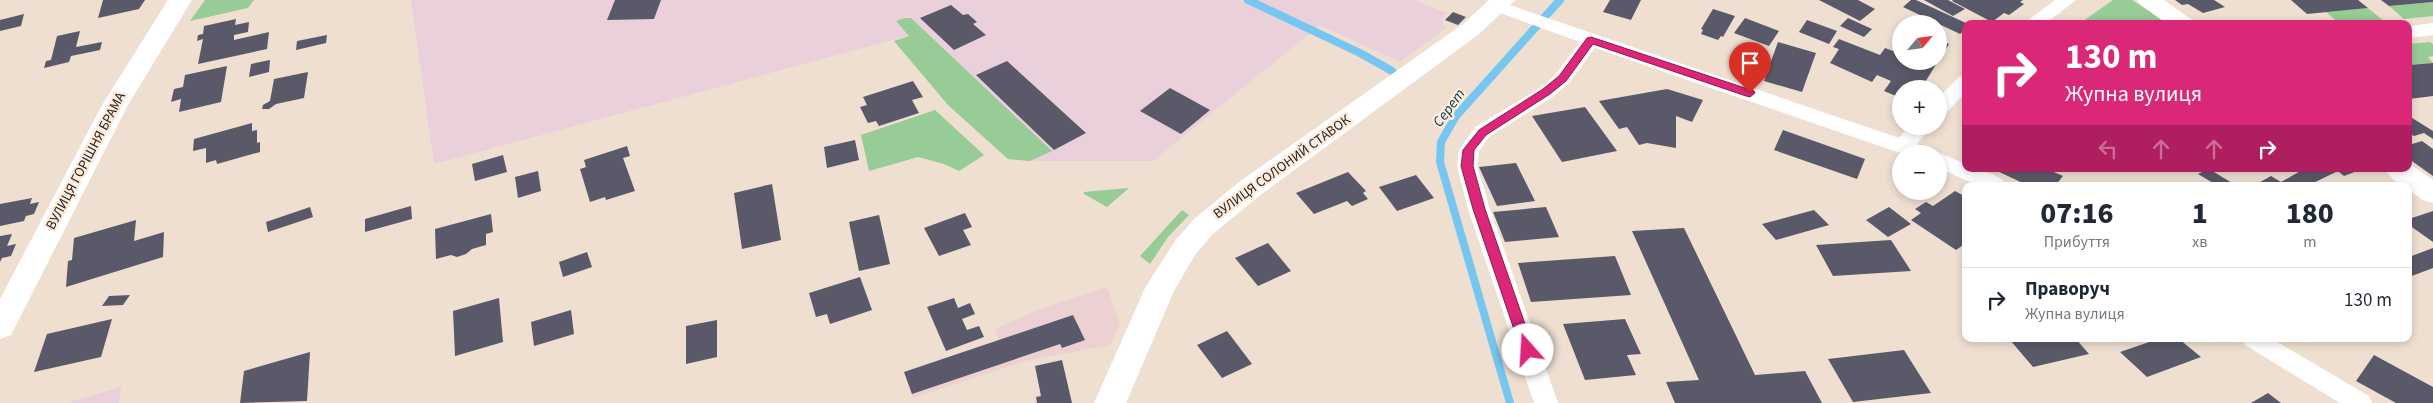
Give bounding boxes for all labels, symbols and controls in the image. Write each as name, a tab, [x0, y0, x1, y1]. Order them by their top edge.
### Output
north arrow	[1892, 15, 1948, 70]
map controls	[1892, 15, 1947, 200]
text: 130 m	[2065, 32, 2157, 82]
icon: right	[1982, 40, 2047, 105]
pin	[1729, 42, 1771, 93]
icon: arrive	[1736, 49, 1764, 77]
text: Жупна вулиця	[2065, 78, 2202, 110]
button: +	[1892, 80, 1947, 135]
water label: Серет	[1428, 85, 1470, 131]
street label: ВУЛИЦЯ ГОРІШНЯ БРАМА	[41, 88, 131, 233]
street label: ВУЛИЦЯ СОЛОНИЙ СТАВОК	[1209, 110, 1356, 224]
icon: left	[2094, 135, 2122, 163]
icon: ahead	[2147, 135, 2175, 163]
icon: ahead	[2200, 135, 2228, 163]
icon: right	[2253, 135, 2281, 163]
button: −	[1892, 145, 1947, 200]
text: 07:16	[2040, 192, 2114, 235]
text: 1	[2192, 192, 2208, 235]
text: 180	[2286, 192, 2334, 235]
text: Прибуття	[2044, 231, 2110, 253]
text: хв	[2192, 231, 2207, 253]
text: m	[2303, 231, 2316, 253]
text: Праворуч	[2025, 276, 2110, 303]
icon: right	[1982, 286, 2010, 314]
text: 130 m	[2344, 287, 2392, 314]
text: Жупна вулиця	[2025, 303, 2125, 325]
position arrow	[1501, 323, 1553, 375]

